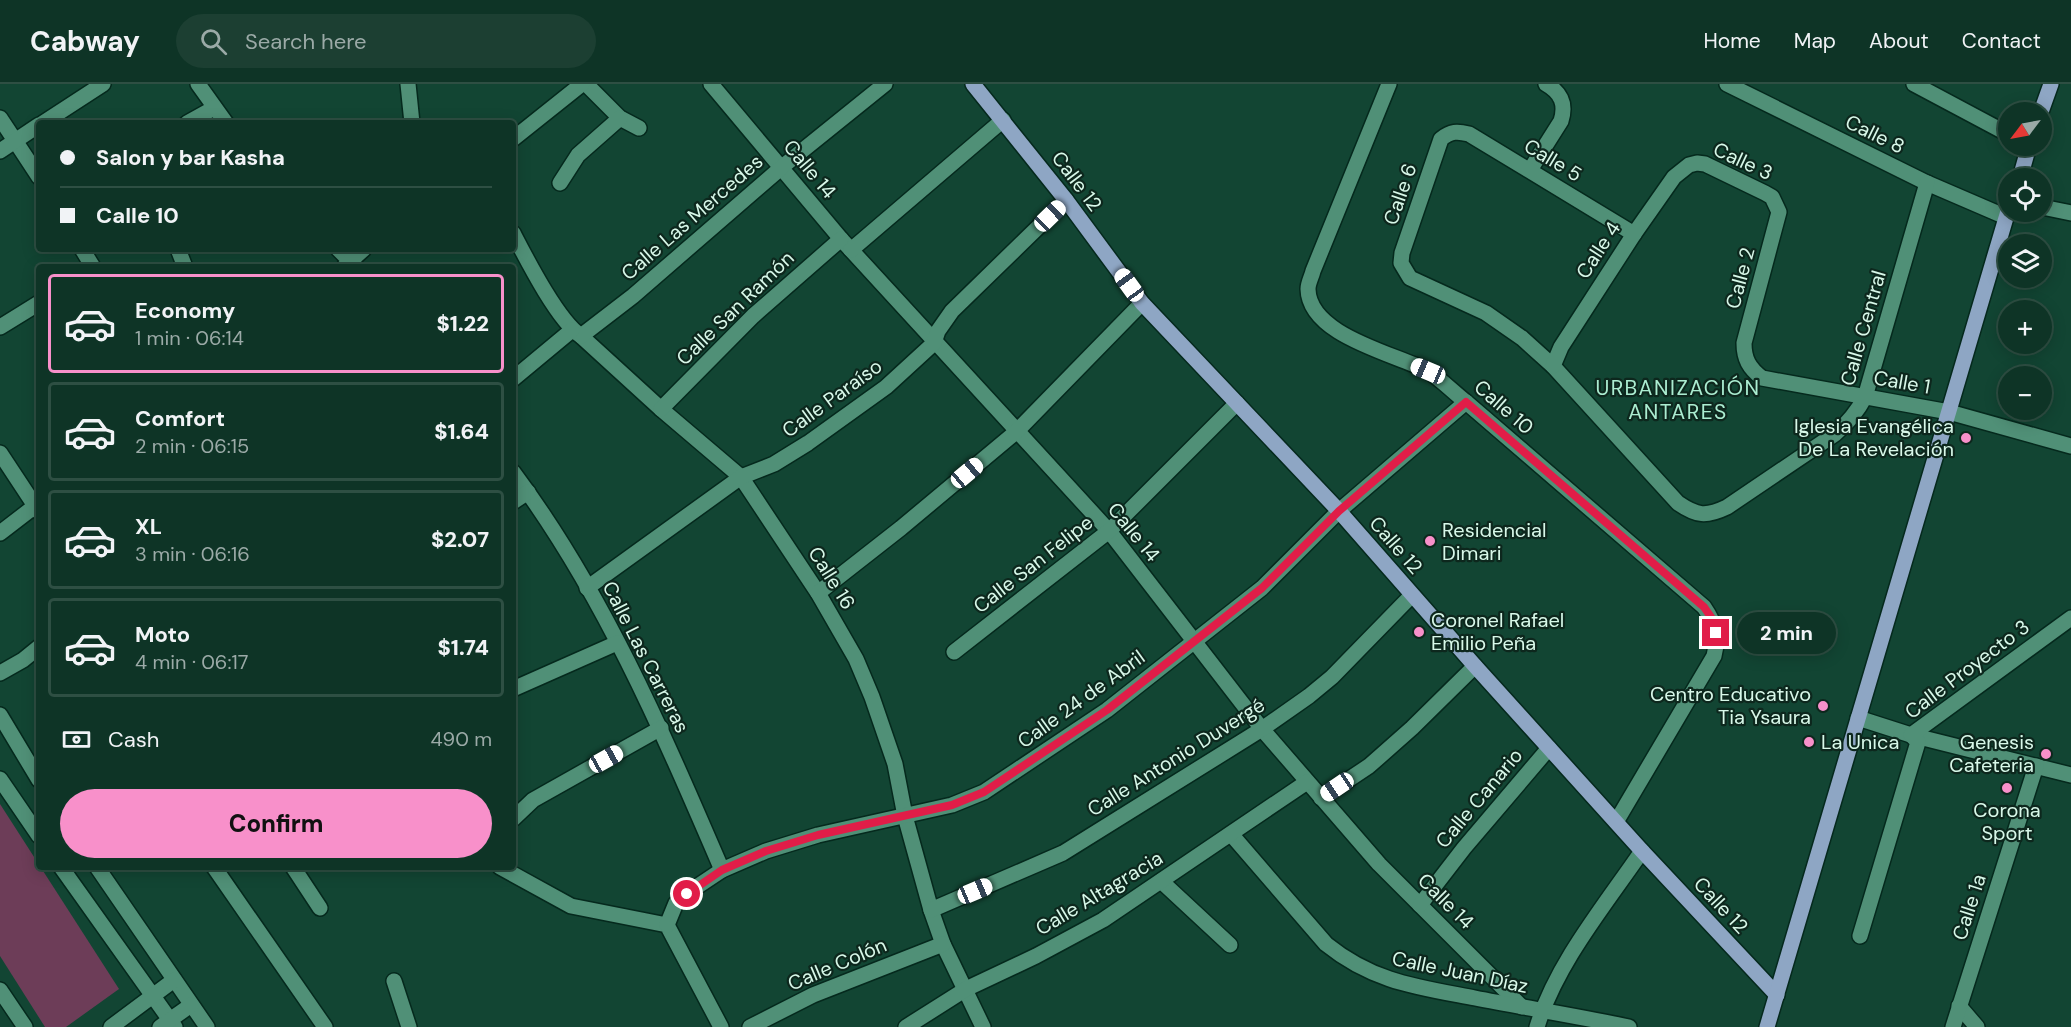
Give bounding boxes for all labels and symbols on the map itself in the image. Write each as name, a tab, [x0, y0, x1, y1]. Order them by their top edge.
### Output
north arrow	[1998, 102, 2052, 156]
street label: Calle 8	[1841, 109, 1909, 159]
street label: Calle 5	[1519, 133, 1587, 187]
street label: Calle 14	[778, 134, 842, 204]
street label: Calle 3	[1709, 136, 1777, 186]
street label: Calle 12	[1046, 146, 1108, 216]
street label: Calle Las Mercedes	[616, 148, 768, 286]
street label: Calle 6	[1377, 160, 1423, 228]
car	[1031, 197, 1069, 235]
street label: Calle 4	[1570, 217, 1626, 283]
street label: Calle San Ramón	[671, 245, 799, 371]
street label: Calle 2	[1719, 245, 1761, 311]
car	[1111, 265, 1147, 305]
street label: Calle Central	[1834, 267, 1892, 389]
street label: Calle Paraíso	[777, 353, 887, 443]
car	[1408, 356, 1448, 386]
street label: Calle 1	[1872, 364, 1932, 400]
street label: Calle 10	[1469, 374, 1539, 440]
district label: URBANIZACIÓN ANTARES	[1595, 374, 1761, 426]
place label: Iglesia Evangélica De La Revelación	[1794, 413, 1954, 462]
marker: Iglesia Evangélica De La Revelación	[1959, 431, 1973, 445]
car	[947, 455, 987, 491]
street label: Calle 14	[1102, 497, 1166, 567]
street label: Calle San Felipe	[968, 509, 1098, 619]
street label: Calle 12	[1364, 511, 1428, 579]
place label: Residencial Dimari	[1442, 517, 1546, 566]
marker: Residencial Dimari	[1423, 534, 1437, 548]
street label: Calle 16	[803, 542, 861, 614]
street label: Calle Las Carreras	[597, 577, 695, 737]
place label: Coronel Rafael Emilio Peña	[1431, 607, 1564, 656]
callout: 2 min	[1737, 612, 1836, 654]
street label: Calle Proyecto 3	[1899, 614, 2035, 724]
route end	[1702, 619, 1729, 646]
marker: Coronel Rafael Emilio Peña	[1412, 625, 1426, 639]
street label: Calle 24 de Abril	[1012, 644, 1150, 754]
place label: Centro Educativo Tia Ysaura	[1650, 681, 1811, 730]
street label: Calle Antonio Duvergé	[1082, 692, 1270, 822]
marker: Centro Educativo Tia Ysaura	[1816, 699, 1830, 713]
place label: La Unica	[1821, 729, 1899, 755]
place label: Genesis Cafeteria	[1949, 729, 2034, 778]
marker: La Unica	[1802, 735, 1816, 749]
car	[586, 742, 626, 776]
street label: Calle Canario	[1430, 743, 1528, 853]
marker: Genesis Cafeteria	[2039, 747, 2053, 761]
car	[1317, 769, 1357, 805]
marker: Corona Sport	[2000, 781, 2014, 795]
place label: Corona Sport	[1973, 797, 2041, 846]
street label: Calle Altagracia	[1031, 845, 1167, 941]
street label: Calle 14	[1412, 867, 1480, 935]
street label: Calle 12	[1688, 871, 1754, 939]
street label: Calle 1a	[1946, 871, 1992, 943]
car	[955, 876, 995, 906]
route start	[673, 880, 700, 907]
street label: Calle Colón	[784, 932, 890, 996]
street label: Calle Juan Díaz	[1390, 945, 1530, 999]

